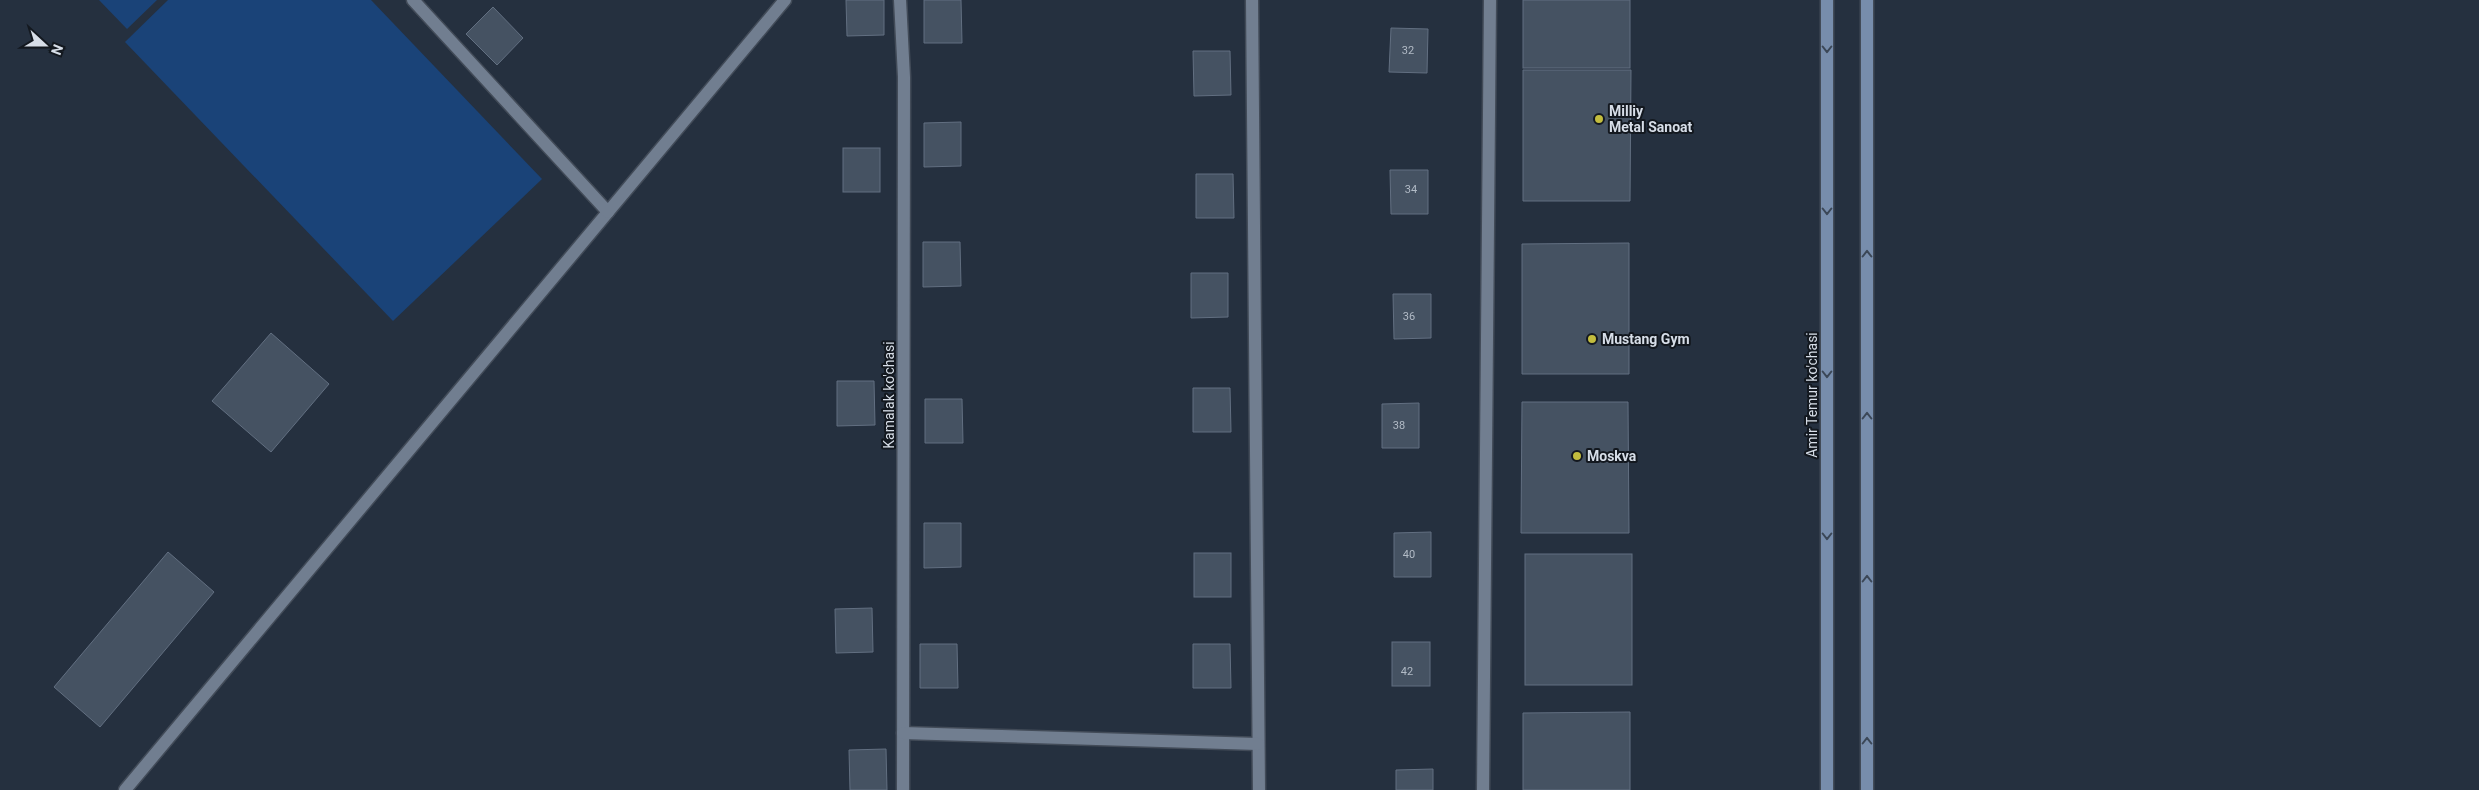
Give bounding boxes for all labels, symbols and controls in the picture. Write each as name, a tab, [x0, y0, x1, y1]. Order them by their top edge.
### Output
north arrow	[20, 20, 70, 70]
text: N	[48, 42, 66, 57]
house number: 32	[1402, 44, 1414, 57]
one-way arrow	[1822, 45, 1832, 53]
place label: Milliy Metal Sanoat	[1609, 103, 1693, 135]
marker: Milliy Metal Sanoat	[1593, 113, 1605, 125]
house number: 34	[1405, 183, 1417, 196]
one-way arrow	[1822, 208, 1832, 215]
one-way arrow	[1862, 250, 1872, 258]
house number: 36	[1403, 310, 1415, 323]
place label: Mustang Gym	[1602, 331, 1690, 347]
street label: Amir Temur ko'chasi	[1804, 332, 1820, 458]
marker: Mustang Gym	[1586, 333, 1598, 345]
street label: Kamalak ko'chasi	[881, 341, 897, 449]
one-way arrow	[1822, 370, 1832, 378]
one-way arrow	[1862, 412, 1872, 420]
house number: 38	[1393, 419, 1405, 432]
place label: Moskva	[1587, 448, 1637, 464]
marker: Moskva	[1571, 450, 1583, 462]
one-way arrow	[1822, 532, 1832, 540]
house number: 40	[1403, 548, 1415, 561]
one-way arrow	[1862, 575, 1872, 582]
house number: 42	[1401, 665, 1413, 678]
one-way arrow	[1862, 737, 1872, 745]

